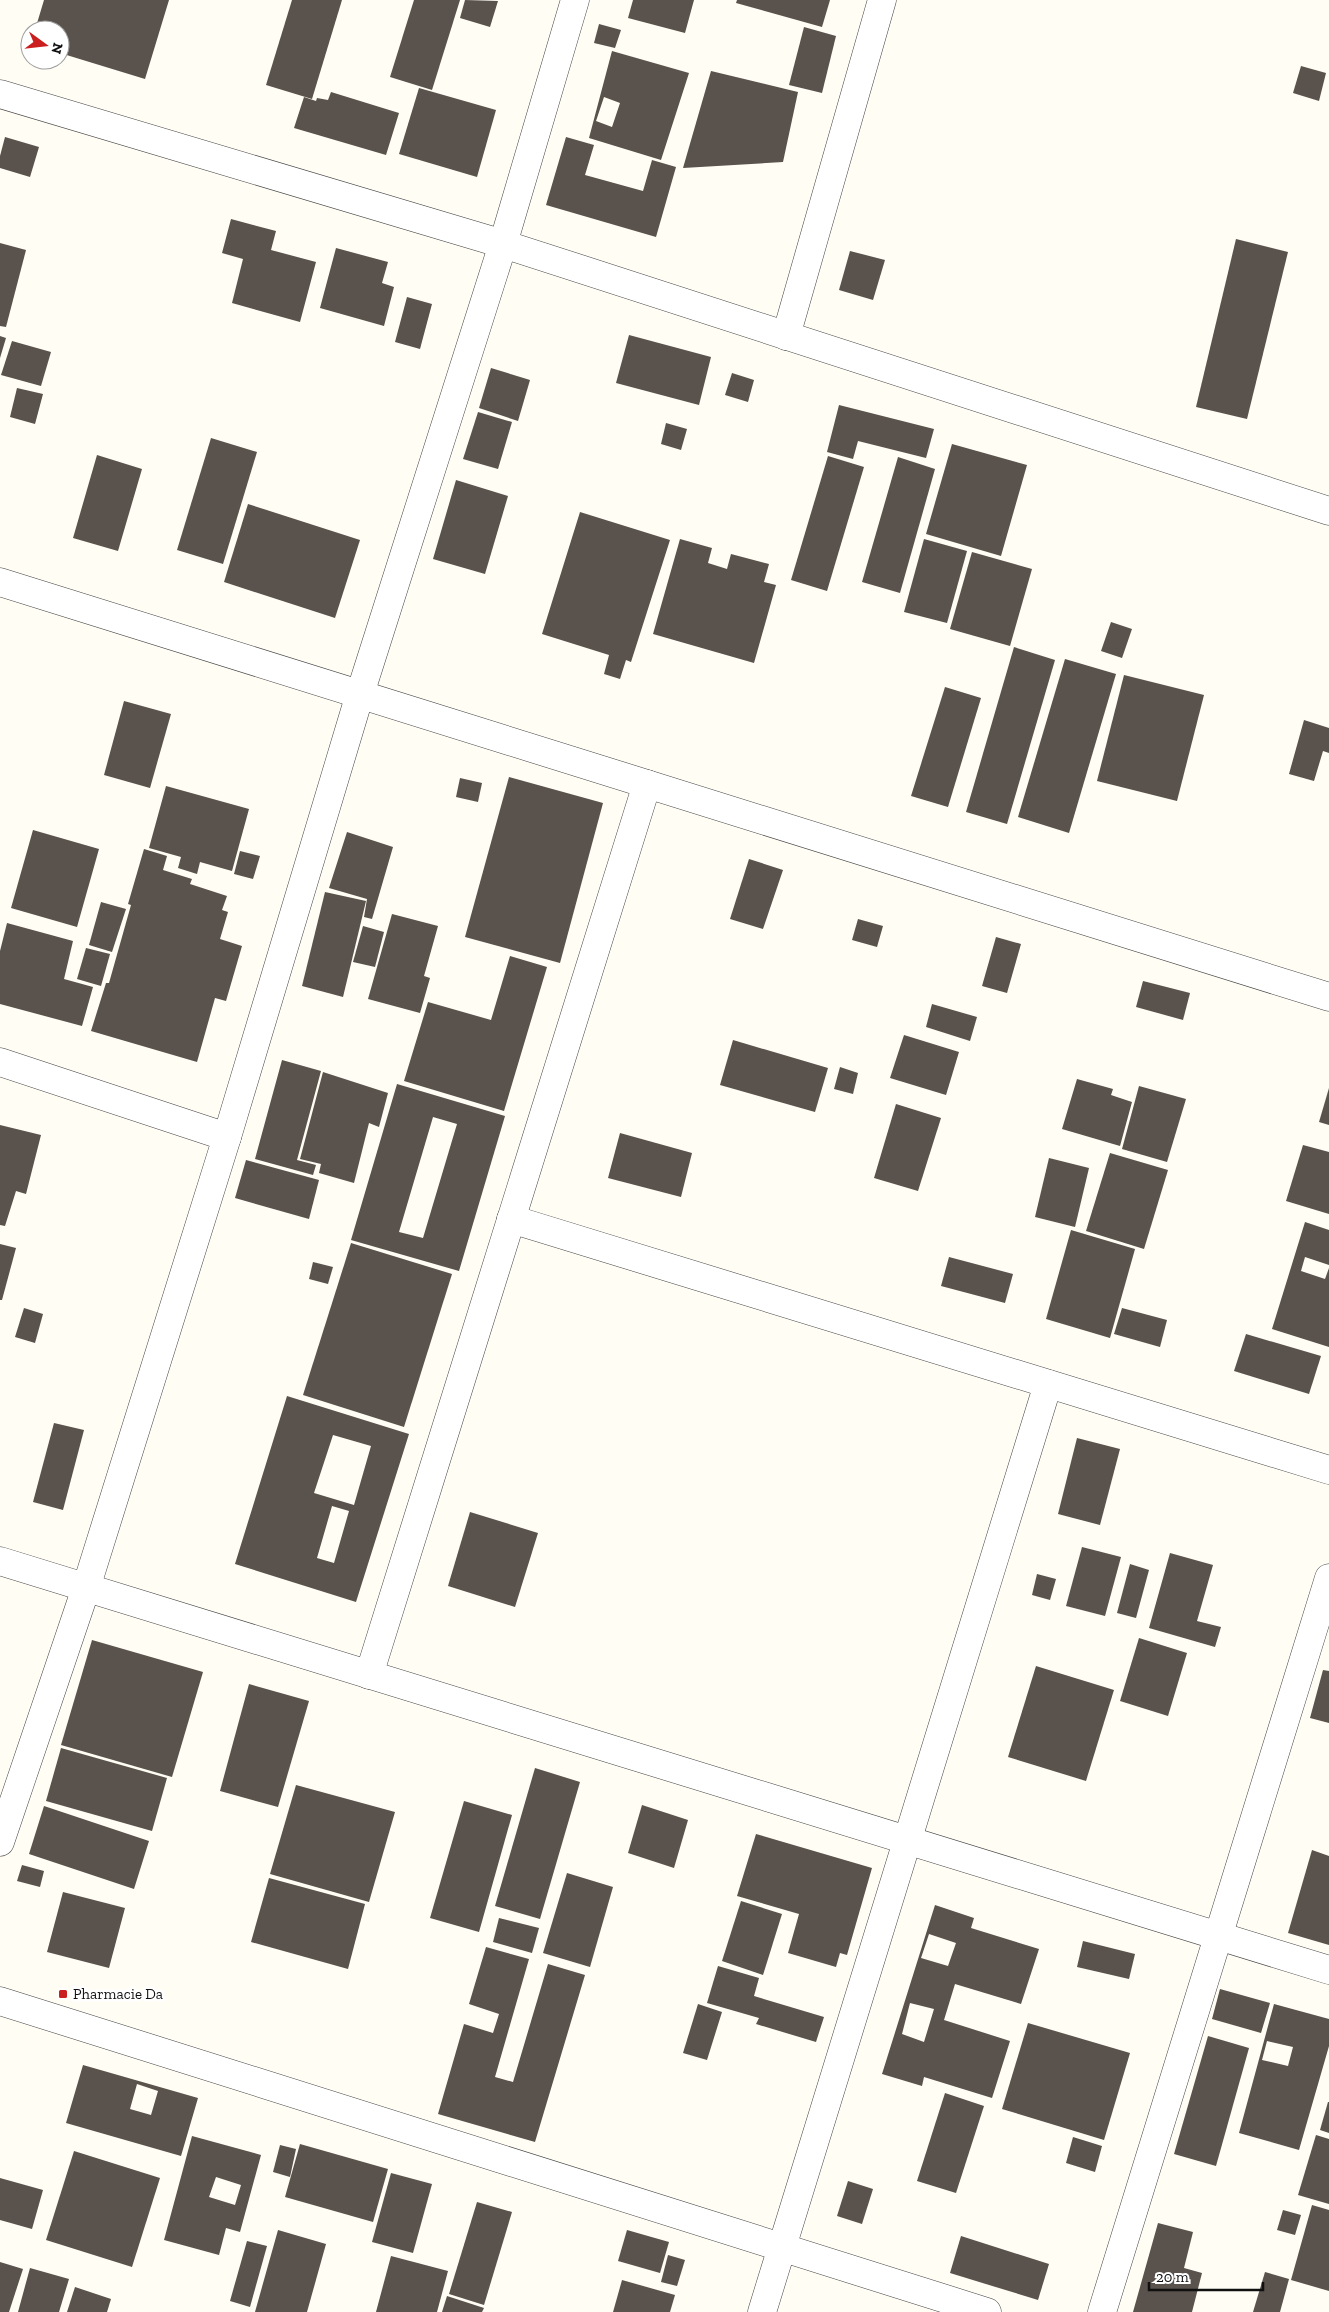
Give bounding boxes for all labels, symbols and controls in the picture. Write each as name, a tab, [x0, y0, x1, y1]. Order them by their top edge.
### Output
north arrow	[20, 20, 70, 70]
text: N	[47, 41, 67, 56]
place label: Pharmacie Da	[73, 1985, 163, 2003]
marker: Pharmacie Da	[57, 1988, 69, 2000]
scale bar	[1149, 2260, 1263, 2292]
text: 20 m	[1156, 2268, 1189, 2286]

